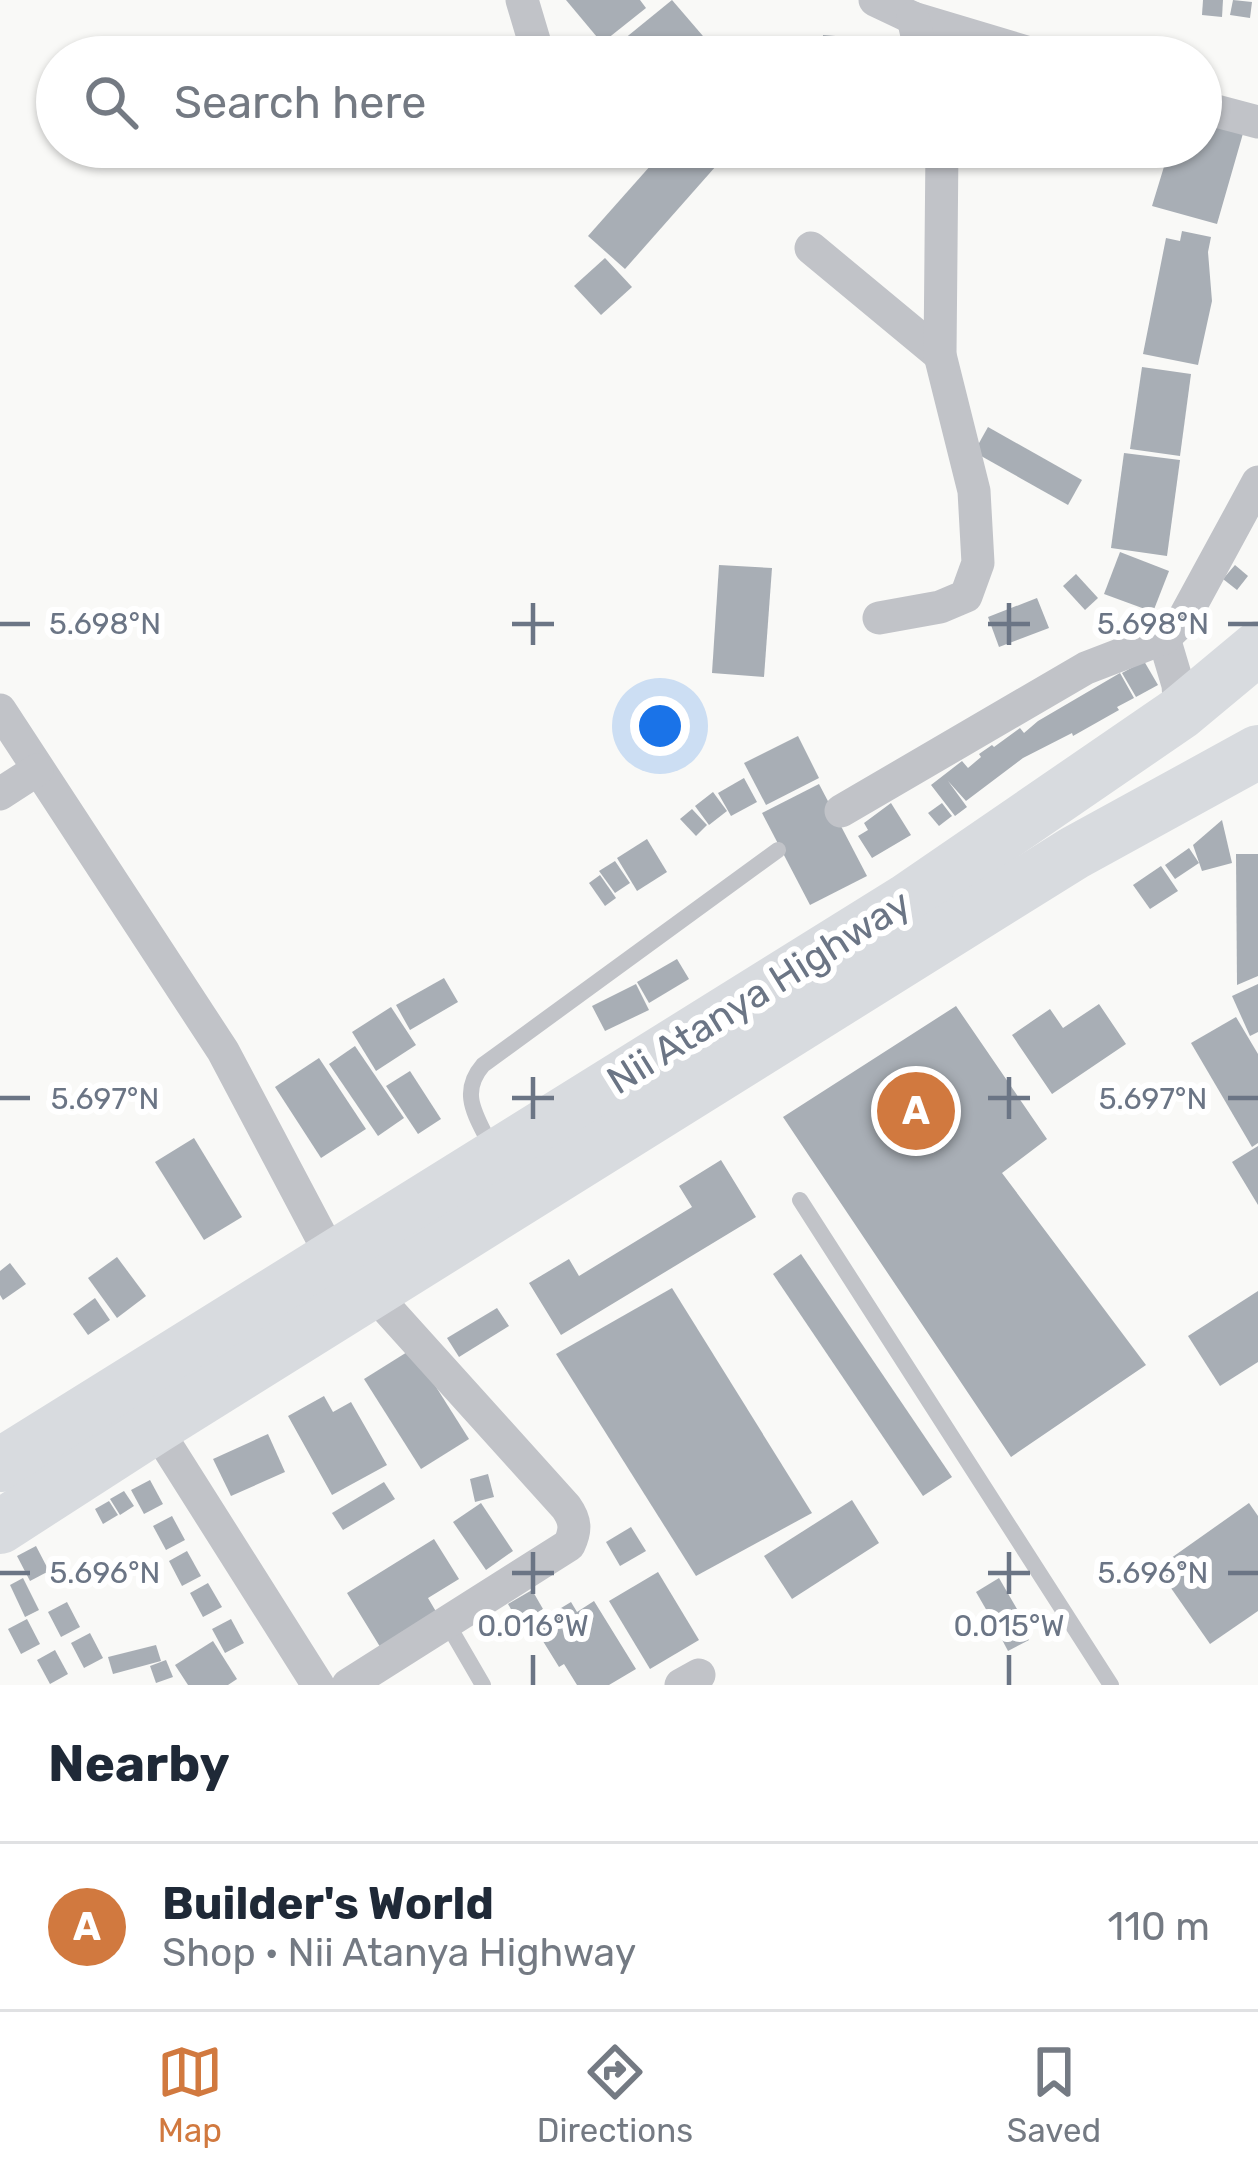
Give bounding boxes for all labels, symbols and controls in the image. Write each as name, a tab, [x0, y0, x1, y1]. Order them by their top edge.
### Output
search box	[36, 36, 1222, 168]
icon: search	[78, 69, 144, 135]
text: Search here	[174, 76, 426, 129]
text: 5.698°N	[49, 606, 161, 642]
text: 5.698°N	[1097, 606, 1209, 642]
your location	[630, 696, 690, 756]
street label: Nii Atanya Highway	[599, 880, 919, 1104]
pin: A	[877, 1066, 955, 1156]
text: 5.697°N	[51, 1081, 159, 1117]
text: 5.697°N	[1099, 1081, 1207, 1117]
text: 5.696°N	[50, 1555, 160, 1591]
text: 5.696°N	[1098, 1555, 1208, 1591]
text: 0.016°W	[477, 1608, 589, 1644]
text: 0.015°W	[953, 1608, 1065, 1644]
text: Nearby	[48, 1733, 230, 1794]
text: Builder's World	[162, 1877, 494, 1930]
text: A	[73, 1904, 101, 1950]
text: 110 m	[1108, 1904, 1210, 1950]
text: Shop · Nii Atanya Highway	[162, 1930, 636, 1976]
tab: Map	[157, 2039, 223, 2150]
tab: Directions	[537, 2039, 693, 2150]
tab: Saved	[1007, 2039, 1101, 2150]

